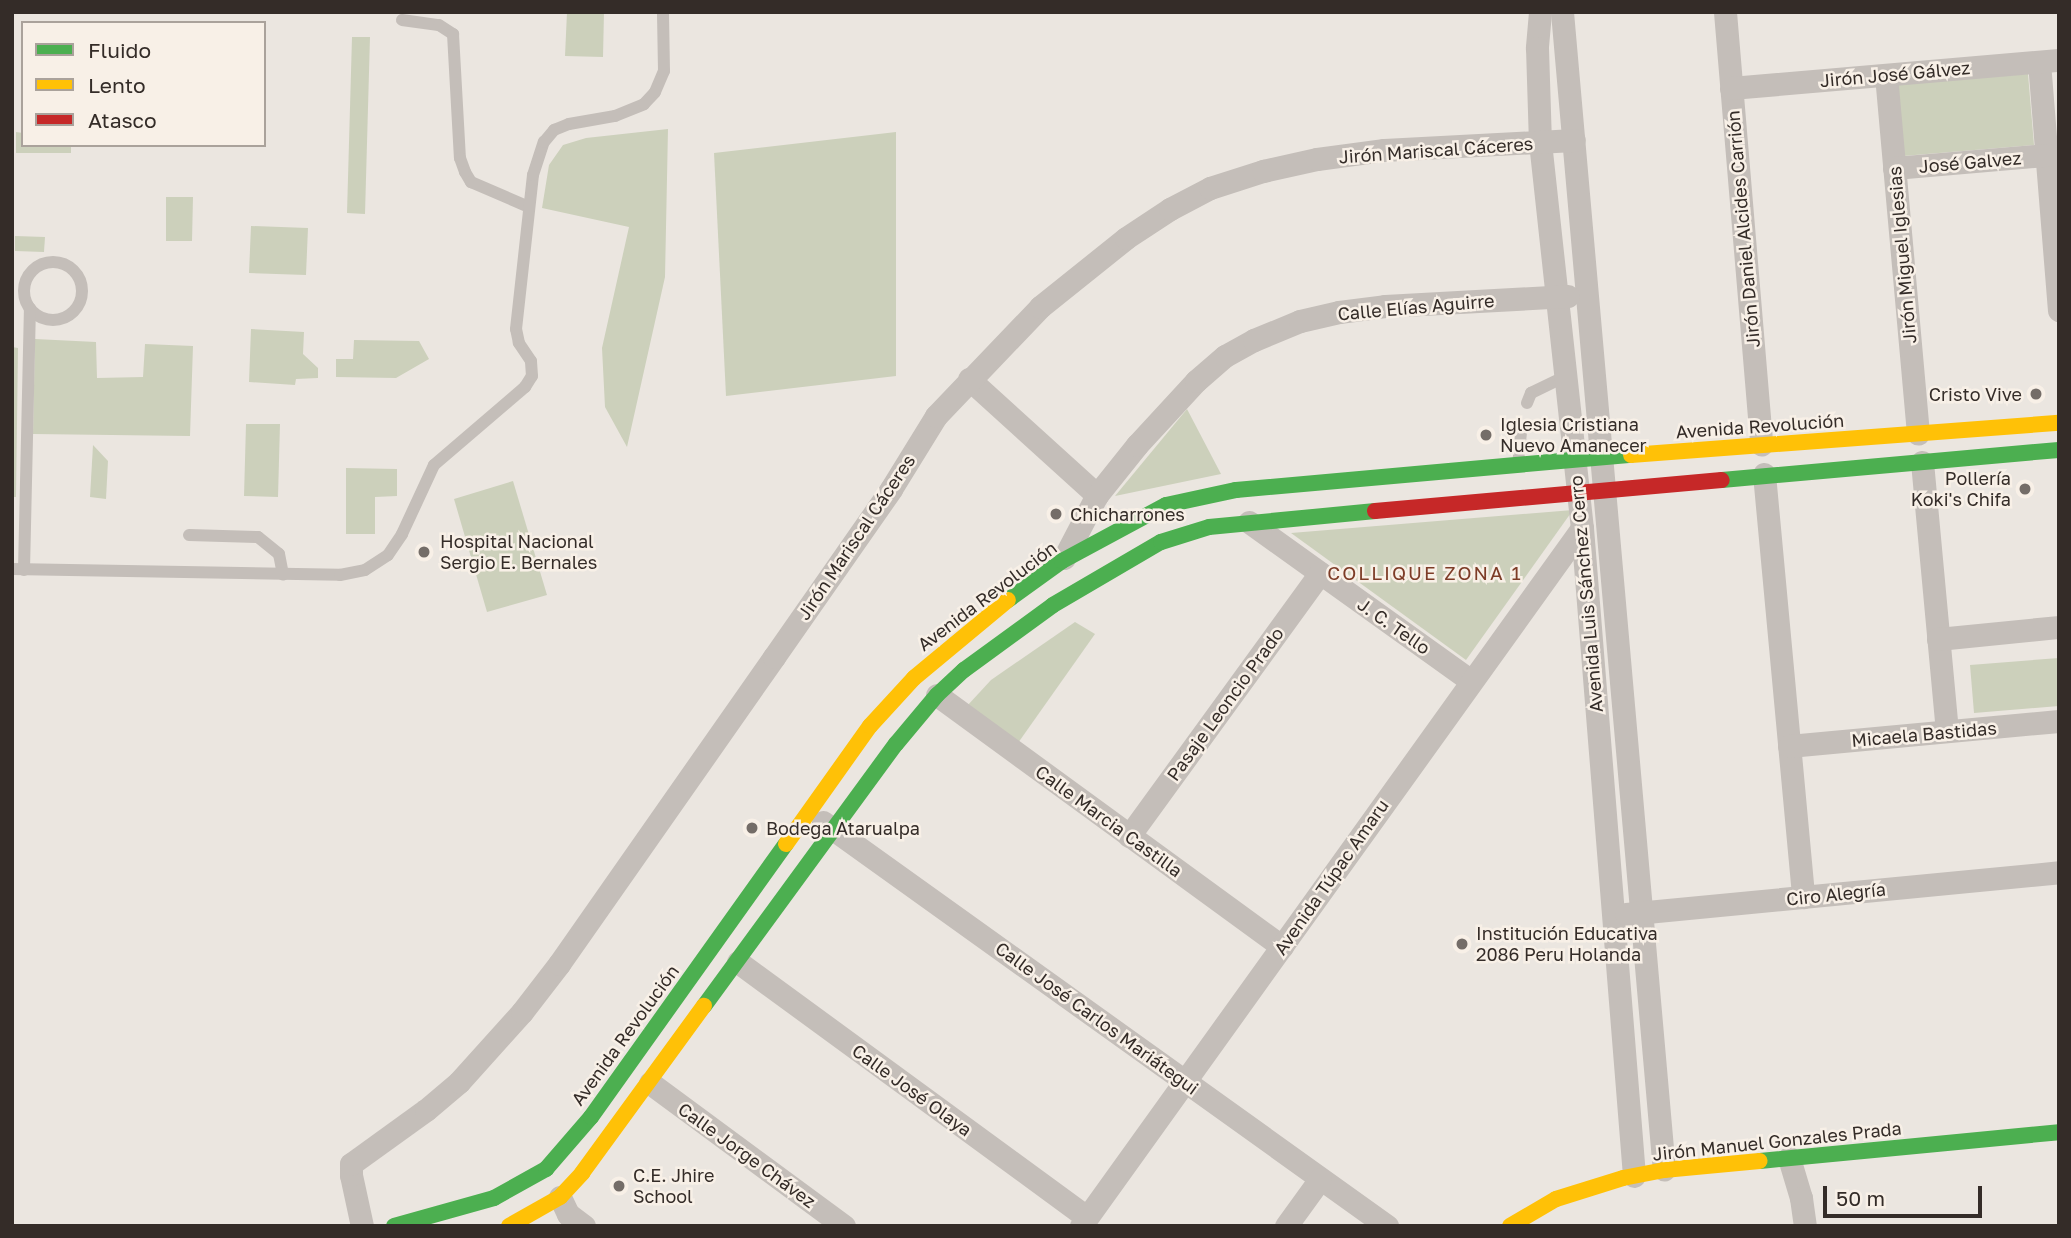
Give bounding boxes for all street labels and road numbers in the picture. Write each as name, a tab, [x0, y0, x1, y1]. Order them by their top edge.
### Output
street label: Jirón José Gálvez	[1819, 57, 1971, 91]
street label: Jirón Daniel Alcides Carrión	[1722, 110, 1764, 348]
street label: Jirón Mariscal Cáceres	[1338, 132, 1534, 168]
street label: José Galvez	[1918, 147, 2022, 177]
street label: Jirón Miguel Iglesias	[1883, 165, 1921, 345]
street label: Calle Elías Aguirre	[1337, 289, 1495, 325]
street label: Avenida Revolución	[1675, 409, 1845, 443]
street label: Jirón Mariscal Cáceres	[793, 450, 919, 624]
street label: Avenida Luis Sánchez Cerro	[1565, 475, 1607, 713]
street label: Avenida Revolución	[913, 537, 1061, 655]
street label: J. C. Tello	[1354, 593, 1434, 659]
street label: Pasaje Leoncio Prado	[1162, 623, 1288, 785]
street label: Micaela Bastidas	[1850, 717, 1998, 751]
street label: Calle Marcia Castilla	[1031, 760, 1187, 882]
street label: Avenida Túpac Amaru	[1269, 795, 1393, 959]
street label: Ciro Alegría	[1785, 878, 1887, 910]
street label: Calle José Carlos Mariátegui	[991, 937, 1203, 1099]
street label: Avenida Revolución	[567, 960, 683, 1110]
street label: Calle José Olaya	[848, 1039, 976, 1141]
street label: Calle Jorge Chávez	[674, 1098, 820, 1212]
street label: Jirón Manuel Gonzales Prada	[1651, 1117, 1903, 1165]

